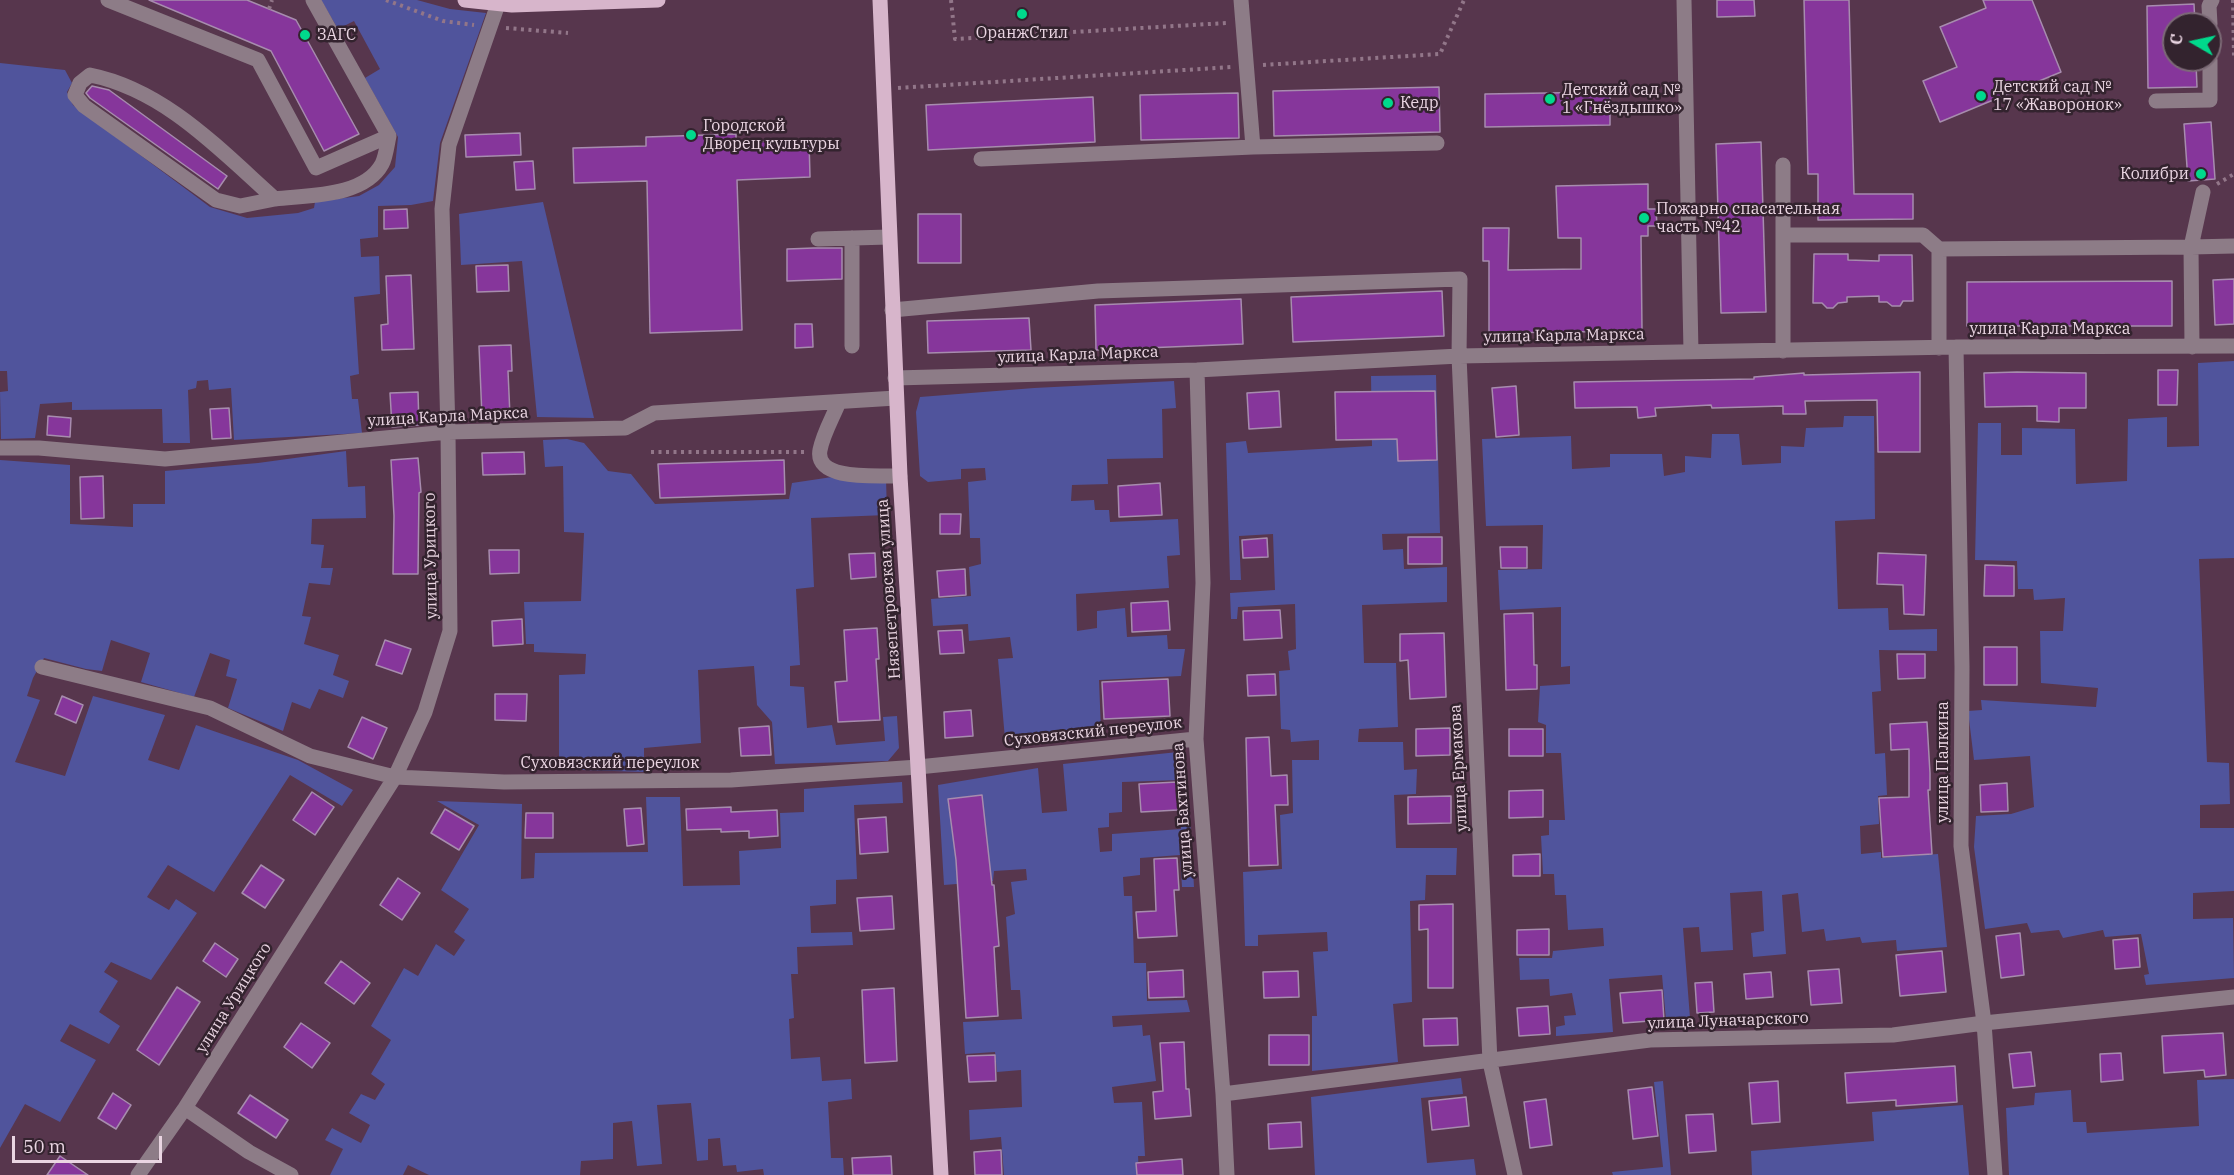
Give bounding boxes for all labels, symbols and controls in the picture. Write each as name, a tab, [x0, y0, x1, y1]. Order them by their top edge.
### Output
marker: ОранжСтил	[1015, 7, 1029, 21]
north arrow	[2162, 12, 2222, 72]
place label: ОранжСтил	[976, 23, 1068, 43]
place label: ЗАГС	[317, 25, 357, 45]
marker: ЗАГС	[298, 28, 312, 42]
text: С	[2165, 33, 2187, 46]
place label: Детский сад № 17 «Жаворонок»	[1993, 77, 2122, 115]
place label: Детский сад № 1 «Гнёздышко»	[1562, 80, 1682, 118]
marker: Детский сад № 17 «Жаворонок»	[1974, 89, 1988, 103]
marker: Детский сад № 1 «Гнёздышко»	[1543, 92, 1557, 106]
place label: Кедр	[1400, 93, 1439, 113]
marker: Кедр	[1381, 96, 1395, 110]
place label: Городской Дворец культуры	[703, 116, 840, 154]
marker: Городской Дворец культуры	[684, 128, 698, 142]
place label: Колибри	[2120, 164, 2189, 184]
marker: Колибри	[2194, 167, 2208, 181]
place label: Пожарно спасательная часть №42	[1656, 199, 1840, 237]
marker: Пожарно спасательная часть №42	[1637, 211, 1651, 225]
street label: улица Карла Маркса	[1969, 319, 2131, 339]
street label: улица Карла Маркса	[1483, 325, 1645, 347]
street label: улица Карла Маркса	[997, 343, 1159, 367]
street label: улица Карла Маркса	[367, 403, 529, 431]
street label: улица Урицкого	[420, 493, 442, 619]
street label: Нязепетровская улица	[873, 498, 905, 680]
street label: улица Палкина	[1933, 701, 1953, 823]
street label: улица Ермакова	[1446, 704, 1472, 832]
street label: Суховязский переулок	[1003, 713, 1183, 751]
street label: улица Бахтинова	[1169, 742, 1197, 878]
street label: Суховязский переулок	[521, 753, 699, 773]
street label: улица Урицкого	[192, 939, 276, 1057]
street label: улица Луначарского	[1647, 1009, 1809, 1033]
scale bar	[15, 1124, 165, 1162]
text: 50 m	[23, 1135, 66, 1158]

